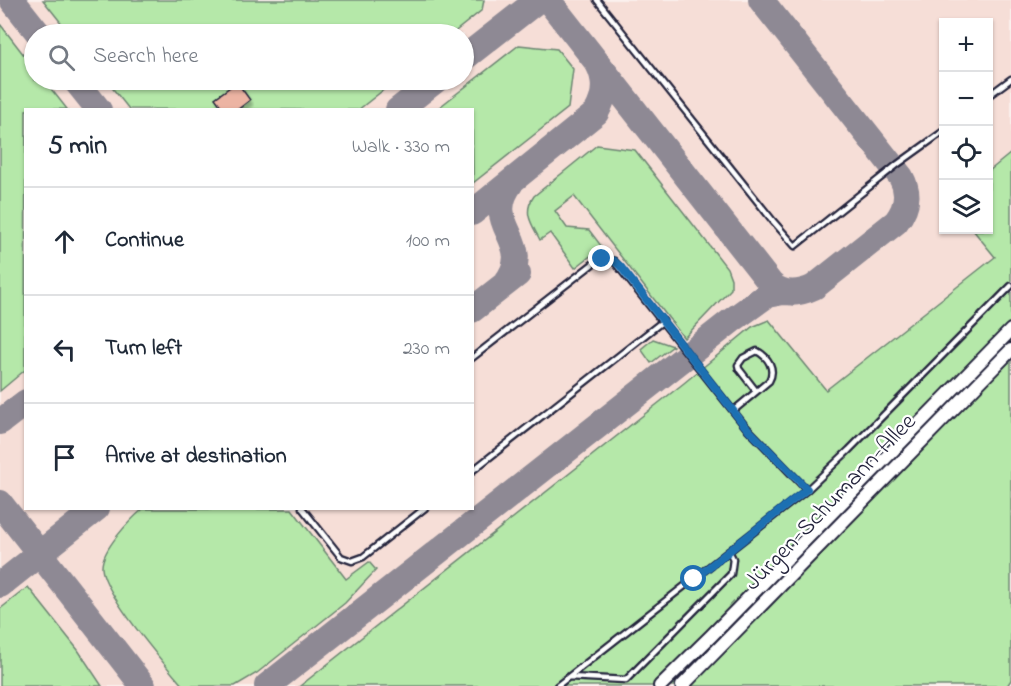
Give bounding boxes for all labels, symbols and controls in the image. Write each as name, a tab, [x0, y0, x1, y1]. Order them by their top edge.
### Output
map controls	[939, 18, 993, 234]
button: +	[939, 18, 993, 72]
search box	[24, 24, 474, 90]
icon: search	[45, 41, 78, 74]
text: Search here	[93, 41, 198, 73]
button: −	[939, 72, 993, 126]
button: locate	[939, 126, 993, 180]
text: 5 min	[48, 128, 107, 166]
text: Walk · 330 m	[352, 133, 450, 162]
button: layers	[939, 180, 993, 234]
icon: ahead	[48, 225, 81, 258]
text: Continue	[105, 225, 184, 257]
text: 100 m	[406, 227, 450, 256]
route end	[588, 245, 614, 271]
icon: left	[48, 333, 81, 366]
text: Turn left	[105, 333, 182, 365]
text: 230 m	[403, 335, 450, 364]
street label: Jürgen-Schumann-Allee	[737, 406, 925, 600]
icon: arrive	[48, 441, 81, 474]
text: Arrive at destination	[105, 441, 287, 473]
route start	[680, 565, 706, 591]

